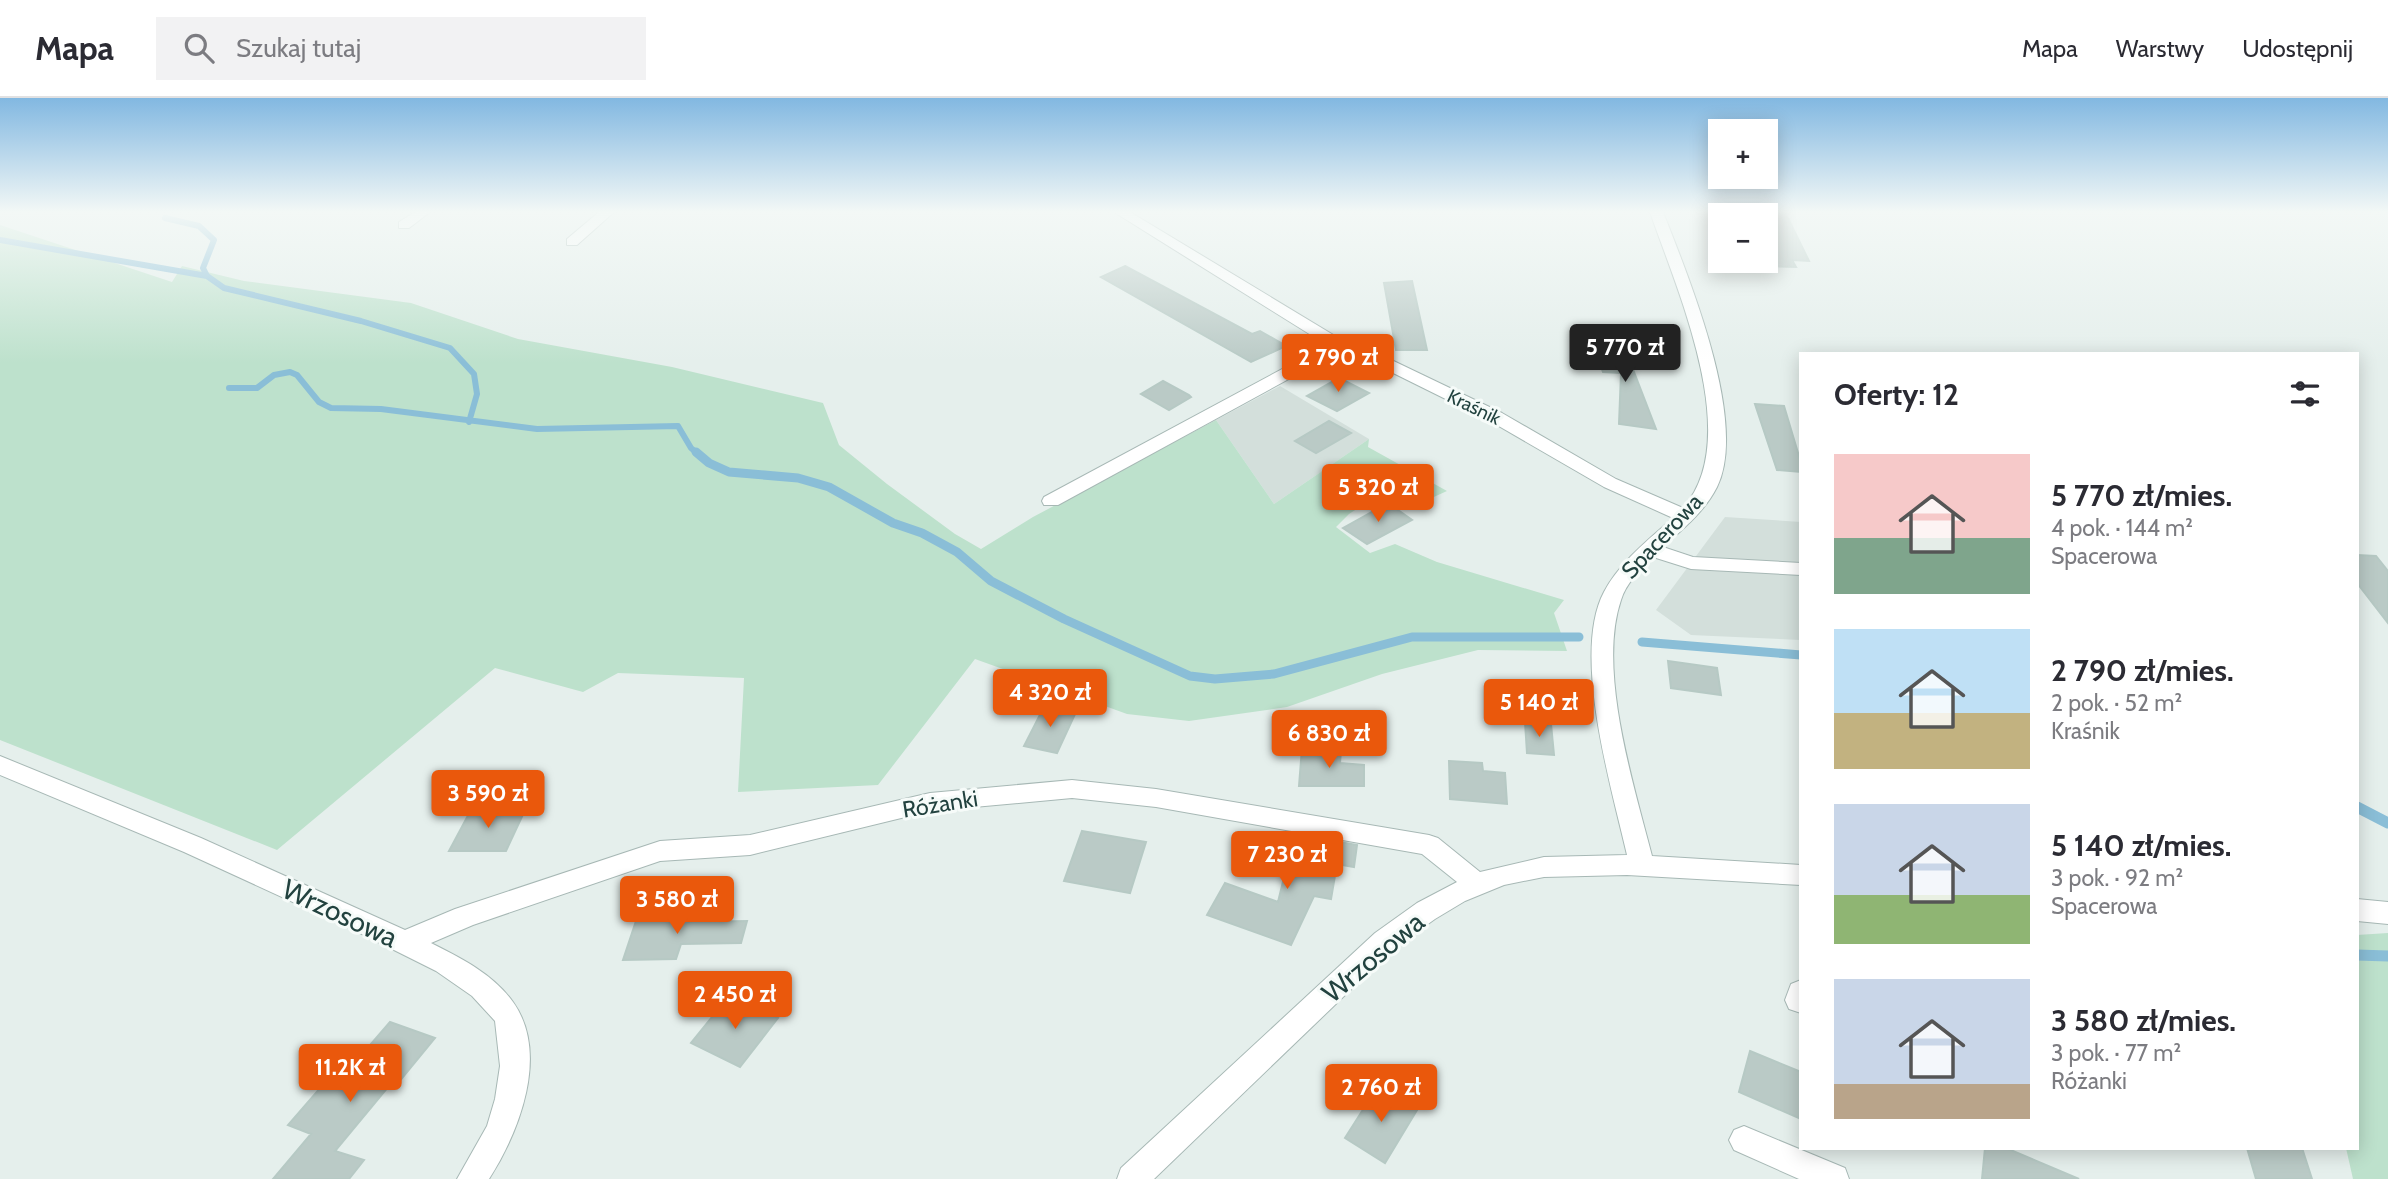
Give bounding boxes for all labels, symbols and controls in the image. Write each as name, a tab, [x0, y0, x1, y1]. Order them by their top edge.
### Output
search box	[156, 17, 646, 80]
text: Mapa	[35, 28, 114, 68]
icon: search	[180, 29, 218, 67]
text: Szukaj tutaj	[236, 32, 361, 64]
text: Mapa	[2022, 34, 2078, 63]
text: Warstwy	[2116, 34, 2204, 63]
text: Udostępnij	[2242, 34, 2353, 63]
map controls	[1708, 119, 1778, 273]
button: +	[1708, 119, 1778, 189]
button: −	[1708, 203, 1778, 273]
pin: 5 770 zł	[1553, 324, 1697, 384]
text: 5 770 zł	[1586, 333, 1664, 361]
pin: 2 790 zł	[1266, 334, 1410, 394]
text: 2 790 zł	[1298, 343, 1378, 371]
icon: filters	[2286, 375, 2324, 413]
text: Oferty: 12	[1834, 376, 1959, 413]
street label: Kraśnik	[1443, 384, 1505, 430]
pin: 5 320 zł	[1306, 464, 1450, 524]
text: 5 320 zł	[1338, 473, 1418, 501]
text: 5 770 zł/mies.	[2051, 477, 2232, 514]
icon: home	[1890, 482, 1974, 566]
street label: Spacerowa	[1616, 488, 1708, 584]
text: 4 pok. · 144 m²	[2051, 514, 2193, 542]
text: Spacerowa	[2051, 542, 2157, 570]
text: 2 790 zł/mies.	[2051, 652, 2234, 689]
icon: home	[1890, 657, 1974, 741]
pin: 4 320 zł	[978, 670, 1122, 729]
text: 4 320 zł	[1009, 678, 1091, 706]
pin: 5 140 zł	[1467, 680, 1611, 739]
text: 5 140 zł	[1500, 688, 1578, 716]
text: 2 pok. · 52 m²	[2051, 689, 2182, 717]
pin: 6 830 zł	[1257, 710, 1401, 770]
text: Kraśnik	[2051, 717, 2120, 745]
text: 6 830 zł	[1288, 719, 1370, 747]
pin: 3 590 zł	[416, 770, 560, 830]
text: 3 590 zł	[447, 779, 529, 807]
street label: Różanki	[900, 784, 980, 824]
text: 5 140 zł/mies.	[2051, 827, 2231, 864]
pin: 7 230 zł	[1215, 832, 1359, 891]
icon: home	[1890, 832, 1974, 916]
text: 7 230 zł	[1247, 840, 1327, 868]
text: 3 pok. · 92 m²	[2051, 864, 2183, 892]
street label: Wrzosowa	[277, 872, 404, 955]
pin: 3 580 zł	[605, 876, 749, 936]
text: 3 580 zł	[636, 885, 718, 913]
text: Spacerowa	[2051, 892, 2157, 920]
street label: Wrzosowa	[1315, 904, 1432, 1010]
pin: 2 450 zł	[663, 972, 807, 1031]
text: 2 450 zł	[694, 980, 776, 1008]
text: 3 580 zł/mies.	[2051, 1002, 2236, 1039]
icon: home	[1890, 1007, 1974, 1091]
text: 3 pok. · 77 m²	[2051, 1039, 2181, 1067]
pin: 11.2K zł	[278, 1044, 422, 1104]
text: 11.2K zł	[315, 1053, 385, 1081]
pin: 2 760 zł	[1309, 1065, 1453, 1124]
text: Różanki	[2051, 1067, 2127, 1095]
text: 2 760 zł	[1341, 1073, 1421, 1101]

